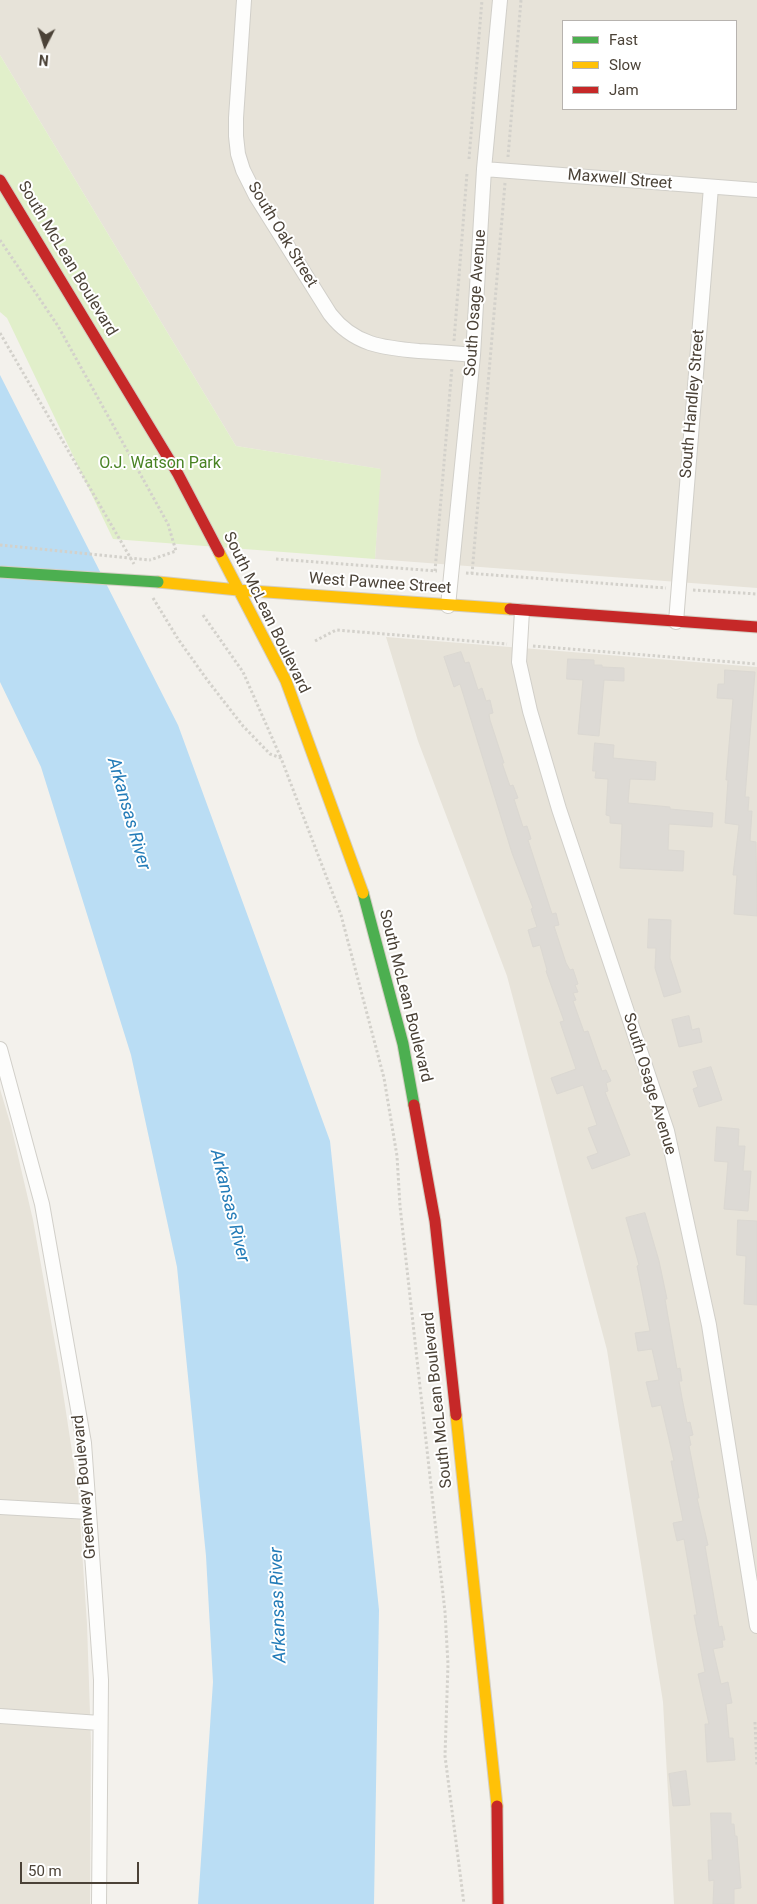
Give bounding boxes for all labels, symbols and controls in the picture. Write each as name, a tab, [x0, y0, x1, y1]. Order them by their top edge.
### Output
north arrow	[20, 20, 70, 70]
legend	[562, 20, 737, 110]
text: Fast	[609, 31, 638, 49]
text: N	[38, 52, 49, 68]
text: Slow	[609, 56, 641, 74]
text: Jam	[609, 81, 639, 99]
street label: Maxwell Street	[567, 166, 673, 194]
street label: South McLean Boulevard	[13, 178, 121, 340]
street label: South Oak Street	[243, 179, 321, 291]
street label: South Osage Avenue	[461, 229, 491, 377]
street label: South Handley Street	[677, 329, 709, 479]
park label: O.J. Watson Park	[99, 454, 221, 474]
street label: South McLean Boulevard	[219, 529, 313, 697]
street label: West Pawnee Street	[308, 569, 452, 599]
water label: Arkansas River	[102, 755, 154, 873]
street label: South McLean Boulevard	[374, 908, 436, 1084]
street label: South Osage Avenue	[618, 1011, 680, 1157]
water label: Arkansas River	[205, 1147, 253, 1265]
street label: South McLean Boulevard	[419, 1311, 457, 1489]
street label: Greenway Boulevard	[69, 1414, 101, 1560]
water label: Arkansas River	[266, 1547, 292, 1663]
scale bar	[22, 1852, 141, 1884]
text: 50 m	[28, 1862, 62, 1880]

